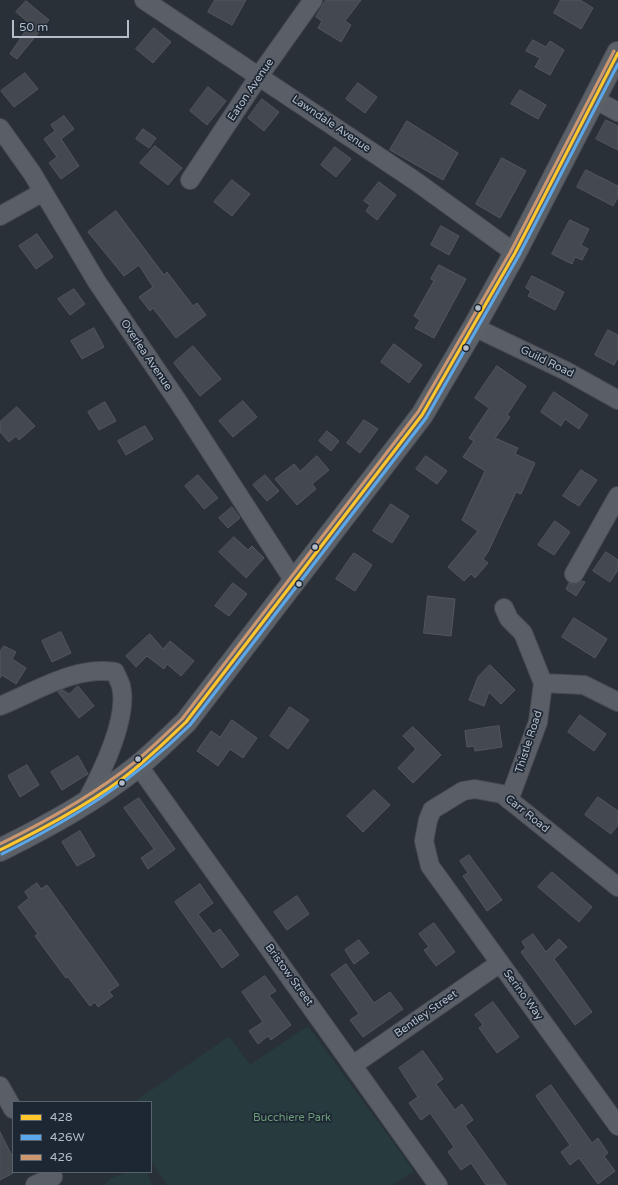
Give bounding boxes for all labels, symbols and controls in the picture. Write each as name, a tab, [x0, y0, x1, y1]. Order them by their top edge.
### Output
scale bar	[14, 12, 131, 38]
text: 50 m	[19, 20, 48, 34]
street label: Eaton Avenue	[225, 56, 277, 124]
street label: Lawndale Avenue	[289, 93, 373, 155]
unlabelled marker	[473, 303, 483, 313]
street label: Overlea Avenue	[117, 317, 175, 393]
unlabelled marker	[461, 343, 471, 353]
street label: Guild Road	[518, 343, 576, 381]
unlabelled marker	[310, 542, 320, 552]
unlabelled marker	[294, 579, 304, 589]
street label: Thistle Road	[513, 709, 545, 775]
unlabelled marker	[133, 754, 143, 764]
unlabelled marker	[117, 778, 127, 788]
street label: Carr Road	[502, 792, 552, 836]
street label: Bristow Street	[262, 941, 316, 1009]
street label: Serino Way	[500, 967, 546, 1023]
street label: Bentley Street	[392, 987, 460, 1041]
legend	[12, 1101, 152, 1173]
text: 428	[50, 1110, 73, 1124]
park label: Bucchiere Park	[253, 1111, 331, 1125]
text: 426W	[50, 1130, 85, 1144]
text: 426	[50, 1150, 73, 1164]

